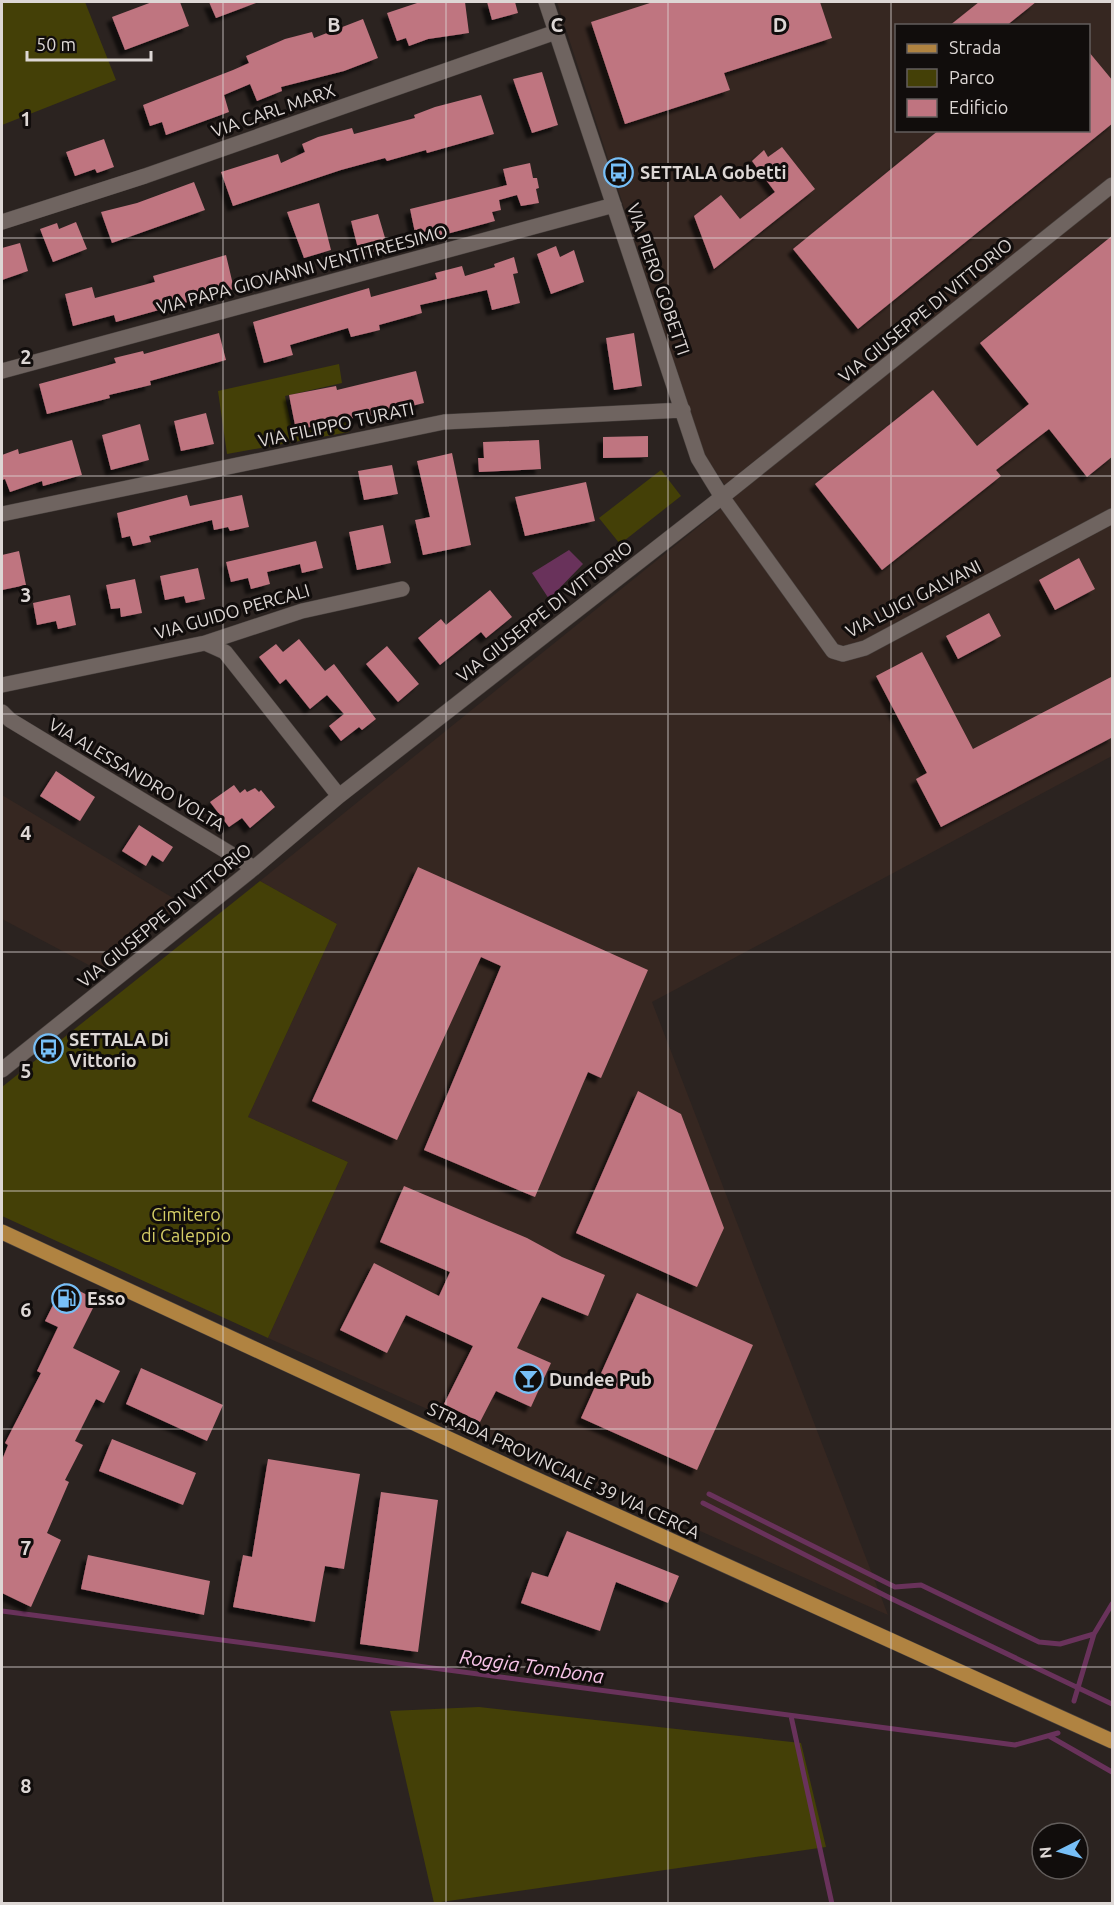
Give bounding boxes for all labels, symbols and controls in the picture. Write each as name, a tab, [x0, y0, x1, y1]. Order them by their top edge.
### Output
text: B	[327, 13, 341, 36]
text: C	[551, 13, 564, 36]
text: D	[773, 13, 787, 36]
scale bar	[27, 24, 152, 62]
legend	[895, 24, 1090, 132]
text: 50 m	[36, 34, 76, 54]
text: Strada	[949, 37, 1001, 57]
text: Parco	[949, 67, 995, 87]
street label: VIA CARL MARX	[209, 79, 337, 141]
text: Edificio	[949, 97, 1008, 117]
text: 1	[20, 107, 32, 130]
bus stop icon: SETTALA Gobetti	[603, 156, 635, 188]
place label: SETTALA Gobetti	[640, 162, 787, 182]
street label: VIA PIERO GOBETTI	[624, 201, 694, 357]
street label: VIA PAPA GIOVANNI VENTITREESIMO	[154, 220, 450, 318]
street label: VIA GIUSEPPE DI VITTORIO	[834, 234, 1016, 386]
text: 2	[20, 345, 32, 368]
street label: VIA FILIPPO TURATI	[256, 398, 416, 450]
street label: VIA GIUSEPPE DI VITTORIO	[452, 536, 636, 686]
street label: VIA LUIGI GALVANI	[842, 555, 984, 641]
street label: VIA GUIDO PERCALI	[152, 579, 312, 643]
text: 3	[20, 583, 32, 606]
street label: VIA ALESSANDRO VOLTA	[45, 714, 229, 835]
text: 4	[20, 821, 32, 844]
street label: VIA GIUSEPPE DI VITTORIO	[73, 839, 255, 991]
place label: SETTALA Di Vittorio	[69, 1029, 169, 1070]
bus stop icon: SETTALA Di Vittorio	[32, 1033, 64, 1065]
text: 5	[20, 1059, 32, 1082]
park label: Cimitero di Caleppio	[141, 1204, 231, 1245]
fuel station icon: Esso	[50, 1282, 82, 1314]
place label: Esso	[87, 1288, 126, 1308]
text: 6	[20, 1298, 32, 1321]
bar icon: Dundee Pub	[512, 1363, 544, 1395]
place label: Dundee Pub	[549, 1369, 652, 1389]
street label: STRADA PROVINCIALE 39 VIA CERCA	[425, 1398, 704, 1542]
text: 7	[20, 1536, 32, 1559]
water label: Roggia Tombona	[458, 1644, 606, 1688]
text: 8	[20, 1774, 32, 1797]
north arrow	[1030, 1821, 1090, 1881]
text: N	[1036, 1846, 1055, 1859]

